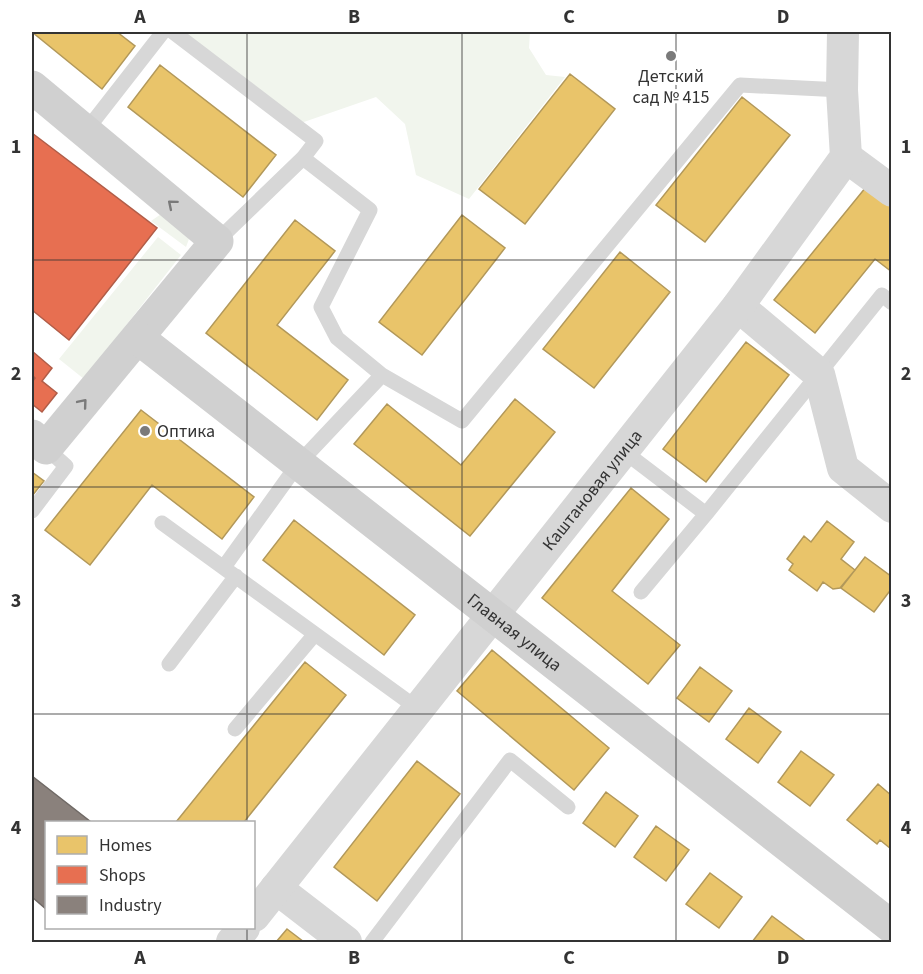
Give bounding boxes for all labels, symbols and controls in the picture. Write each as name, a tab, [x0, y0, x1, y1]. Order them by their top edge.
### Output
text: A	[133, 3, 146, 31]
text: B	[348, 3, 360, 31]
text: C	[563, 3, 575, 31]
text: D	[777, 3, 789, 31]
marker: Детский сад № 415	[664, 49, 678, 63]
place label: Детский сад № 415	[633, 64, 709, 110]
text: 1	[11, 133, 21, 161]
text: 1	[901, 133, 911, 161]
one-way arrow	[168, 200, 179, 211]
text: 2	[11, 360, 21, 388]
text: 2	[901, 360, 911, 388]
one-way arrow	[76, 399, 87, 410]
place label: Оптика	[157, 419, 215, 444]
marker: Оптика	[138, 424, 152, 438]
street label: Каштановая улица	[536, 424, 648, 556]
text: 3	[11, 587, 21, 615]
street label: Главная улица	[462, 587, 567, 677]
text: 3	[901, 587, 911, 615]
text: 4	[11, 814, 22, 842]
text: 4	[901, 814, 912, 842]
legend	[45, 821, 255, 929]
text: Homes	[99, 833, 152, 858]
text: Shops	[99, 863, 146, 888]
text: Industry	[99, 893, 162, 918]
text: A	[133, 944, 146, 972]
text: B	[348, 944, 360, 972]
text: C	[563, 944, 575, 972]
text: D	[777, 944, 789, 972]

